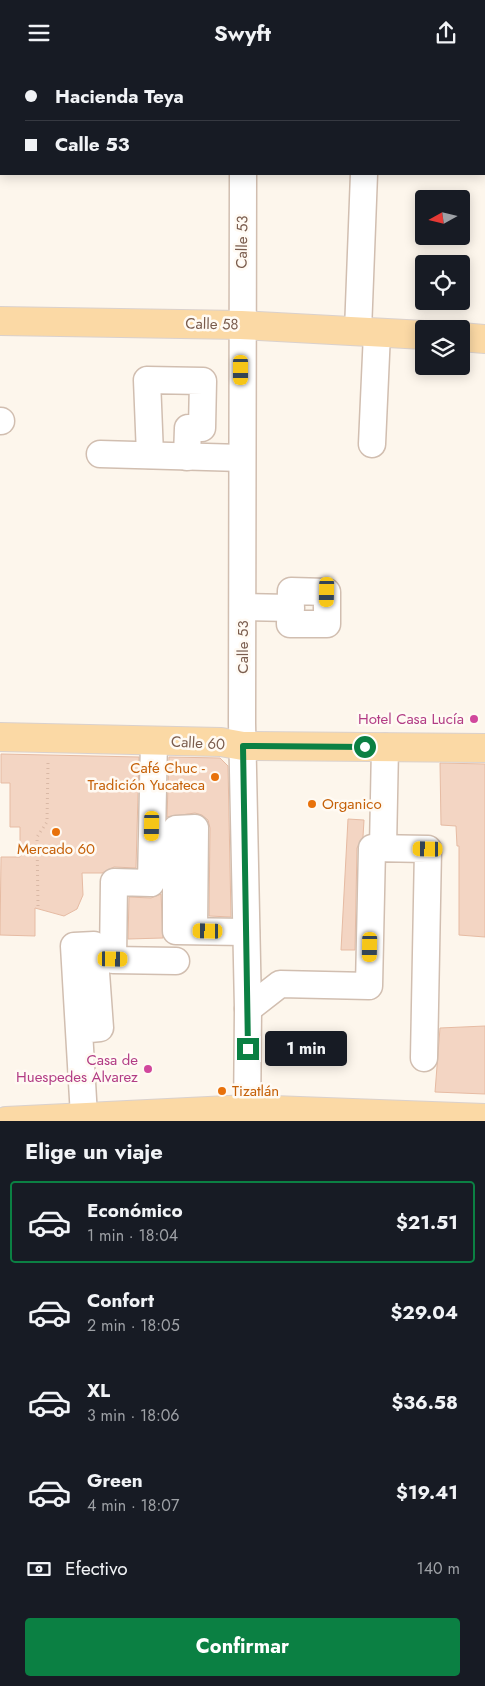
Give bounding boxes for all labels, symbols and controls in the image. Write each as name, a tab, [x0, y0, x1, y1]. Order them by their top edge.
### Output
text: Swyft	[214, 17, 271, 49]
icon: menu	[25, 19, 53, 47]
icon: share	[432, 19, 460, 47]
text: Hacienda Teya	[55, 83, 184, 110]
text: Calle 53	[55, 131, 129, 158]
north arrow	[415, 190, 470, 245]
map controls	[415, 190, 470, 375]
street label: Calle 53	[231, 215, 253, 269]
button: locate	[415, 255, 470, 310]
street label: Calle 58	[185, 313, 239, 335]
button: layers	[415, 320, 470, 375]
car	[233, 355, 248, 385]
car	[319, 577, 334, 607]
street label: Calle 53	[232, 620, 254, 674]
place label: Hotel Casa Lucía	[358, 708, 464, 730]
marker: Hotel Casa Lucía	[468, 713, 480, 725]
street label: Calle 60	[170, 731, 226, 755]
route start	[354, 736, 376, 758]
place label: Café Chuc - Tradición Yucateca	[88, 757, 206, 796]
marker: Café Chuc - Tradición Yucateca	[209, 771, 221, 783]
place label: Organico	[322, 793, 382, 815]
marker: Organico	[306, 798, 318, 810]
car	[144, 811, 159, 841]
marker: Mercado 60	[50, 826, 62, 838]
place label: Mercado 60	[17, 838, 95, 860]
car	[412, 841, 443, 857]
car	[192, 923, 223, 939]
car	[362, 932, 377, 962]
car	[97, 951, 128, 967]
callout: 1 min	[266, 1031, 348, 1067]
text: 1 min	[286, 1037, 326, 1060]
route end	[237, 1038, 259, 1060]
place label: Casa de Huespedes Alvarez	[16, 1049, 138, 1088]
marker: Casa de Huespedes Alvarez	[142, 1063, 154, 1075]
place label: Tizatlán	[232, 1080, 279, 1102]
marker: Tizatlán	[216, 1085, 228, 1097]
text: Elige un viaje	[25, 1135, 163, 1167]
text: Económico	[87, 1197, 183, 1224]
icon: car	[27, 1200, 72, 1245]
text: $21.51	[396, 1209, 458, 1236]
text: 1 min · 18:04	[87, 1224, 178, 1247]
text: Confort	[87, 1287, 154, 1314]
icon: car	[27, 1290, 72, 1335]
text: $29.04	[390, 1299, 458, 1326]
text: 2 min · 18:05	[87, 1314, 180, 1337]
text: XL	[87, 1377, 110, 1404]
icon: car	[27, 1380, 72, 1425]
text: $36.58	[391, 1389, 458, 1416]
text: 3 min · 18:06	[87, 1404, 180, 1427]
text: Green	[87, 1467, 143, 1494]
icon: car	[27, 1470, 72, 1515]
text: $19.41	[396, 1479, 458, 1506]
text: 4 min · 18:07	[87, 1494, 179, 1517]
icon: cash	[25, 1555, 53, 1583]
text: Efectivo	[65, 1555, 128, 1582]
text: 140 m	[417, 1557, 460, 1580]
button: Confirmar	[25, 1618, 460, 1676]

